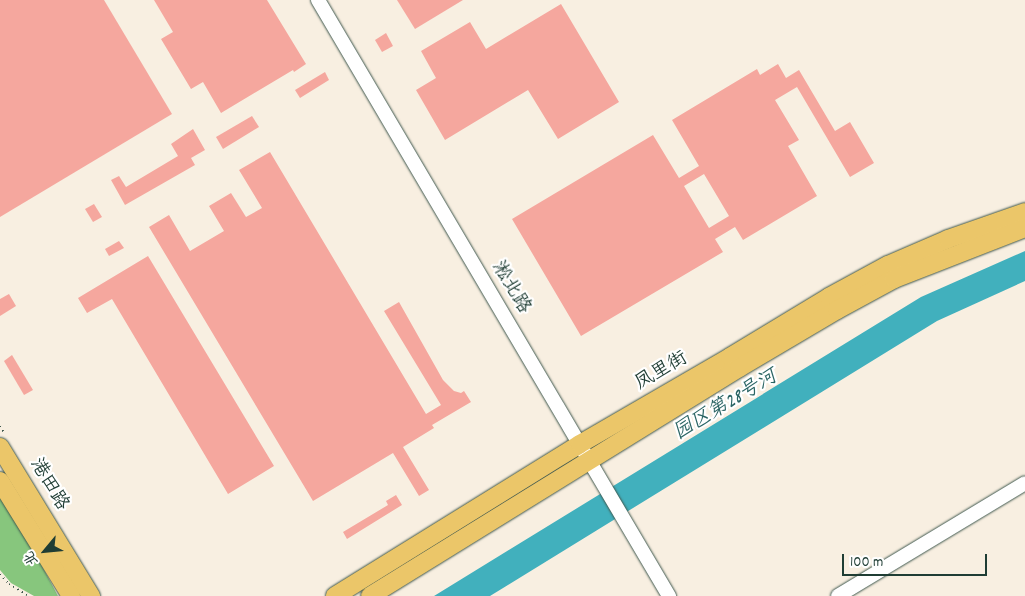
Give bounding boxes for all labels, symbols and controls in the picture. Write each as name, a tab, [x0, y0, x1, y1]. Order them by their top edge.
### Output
street label: 淞北路	[486, 258, 534, 318]
street label: 凤里街	[632, 348, 692, 396]
water label: 园区第28号河	[670, 366, 782, 446]
street label: 港田路	[24, 455, 72, 515]
north arrow	[20, 526, 70, 576]
scale bar	[845, 544, 990, 576]
text: 北	[20, 547, 44, 569]
text: 100 m	[850, 552, 883, 574]

